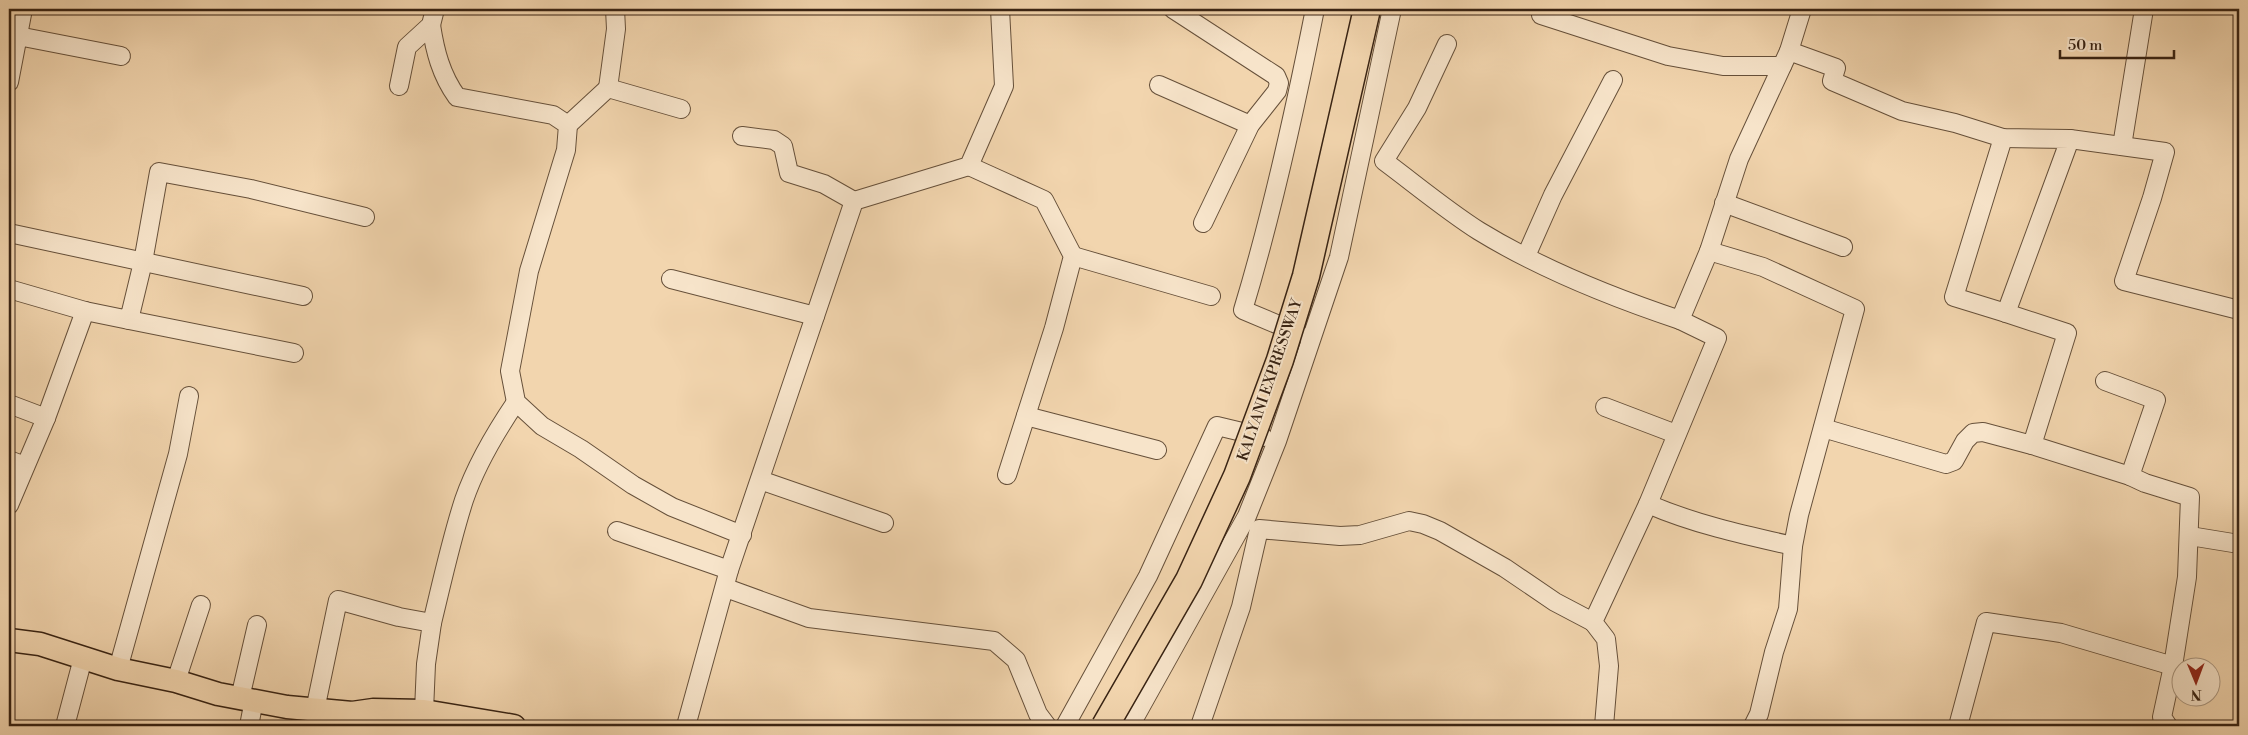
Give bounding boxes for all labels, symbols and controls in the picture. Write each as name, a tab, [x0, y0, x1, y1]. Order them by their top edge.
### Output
scale bar	[2060, 28, 2174, 60]
text: 50 m	[2068, 36, 2102, 55]
street label: KALYANI EXPRESSWAY	[1233, 295, 1307, 464]
north arrow	[2170, 658, 2220, 708]
text: N	[2191, 685, 2202, 703]

